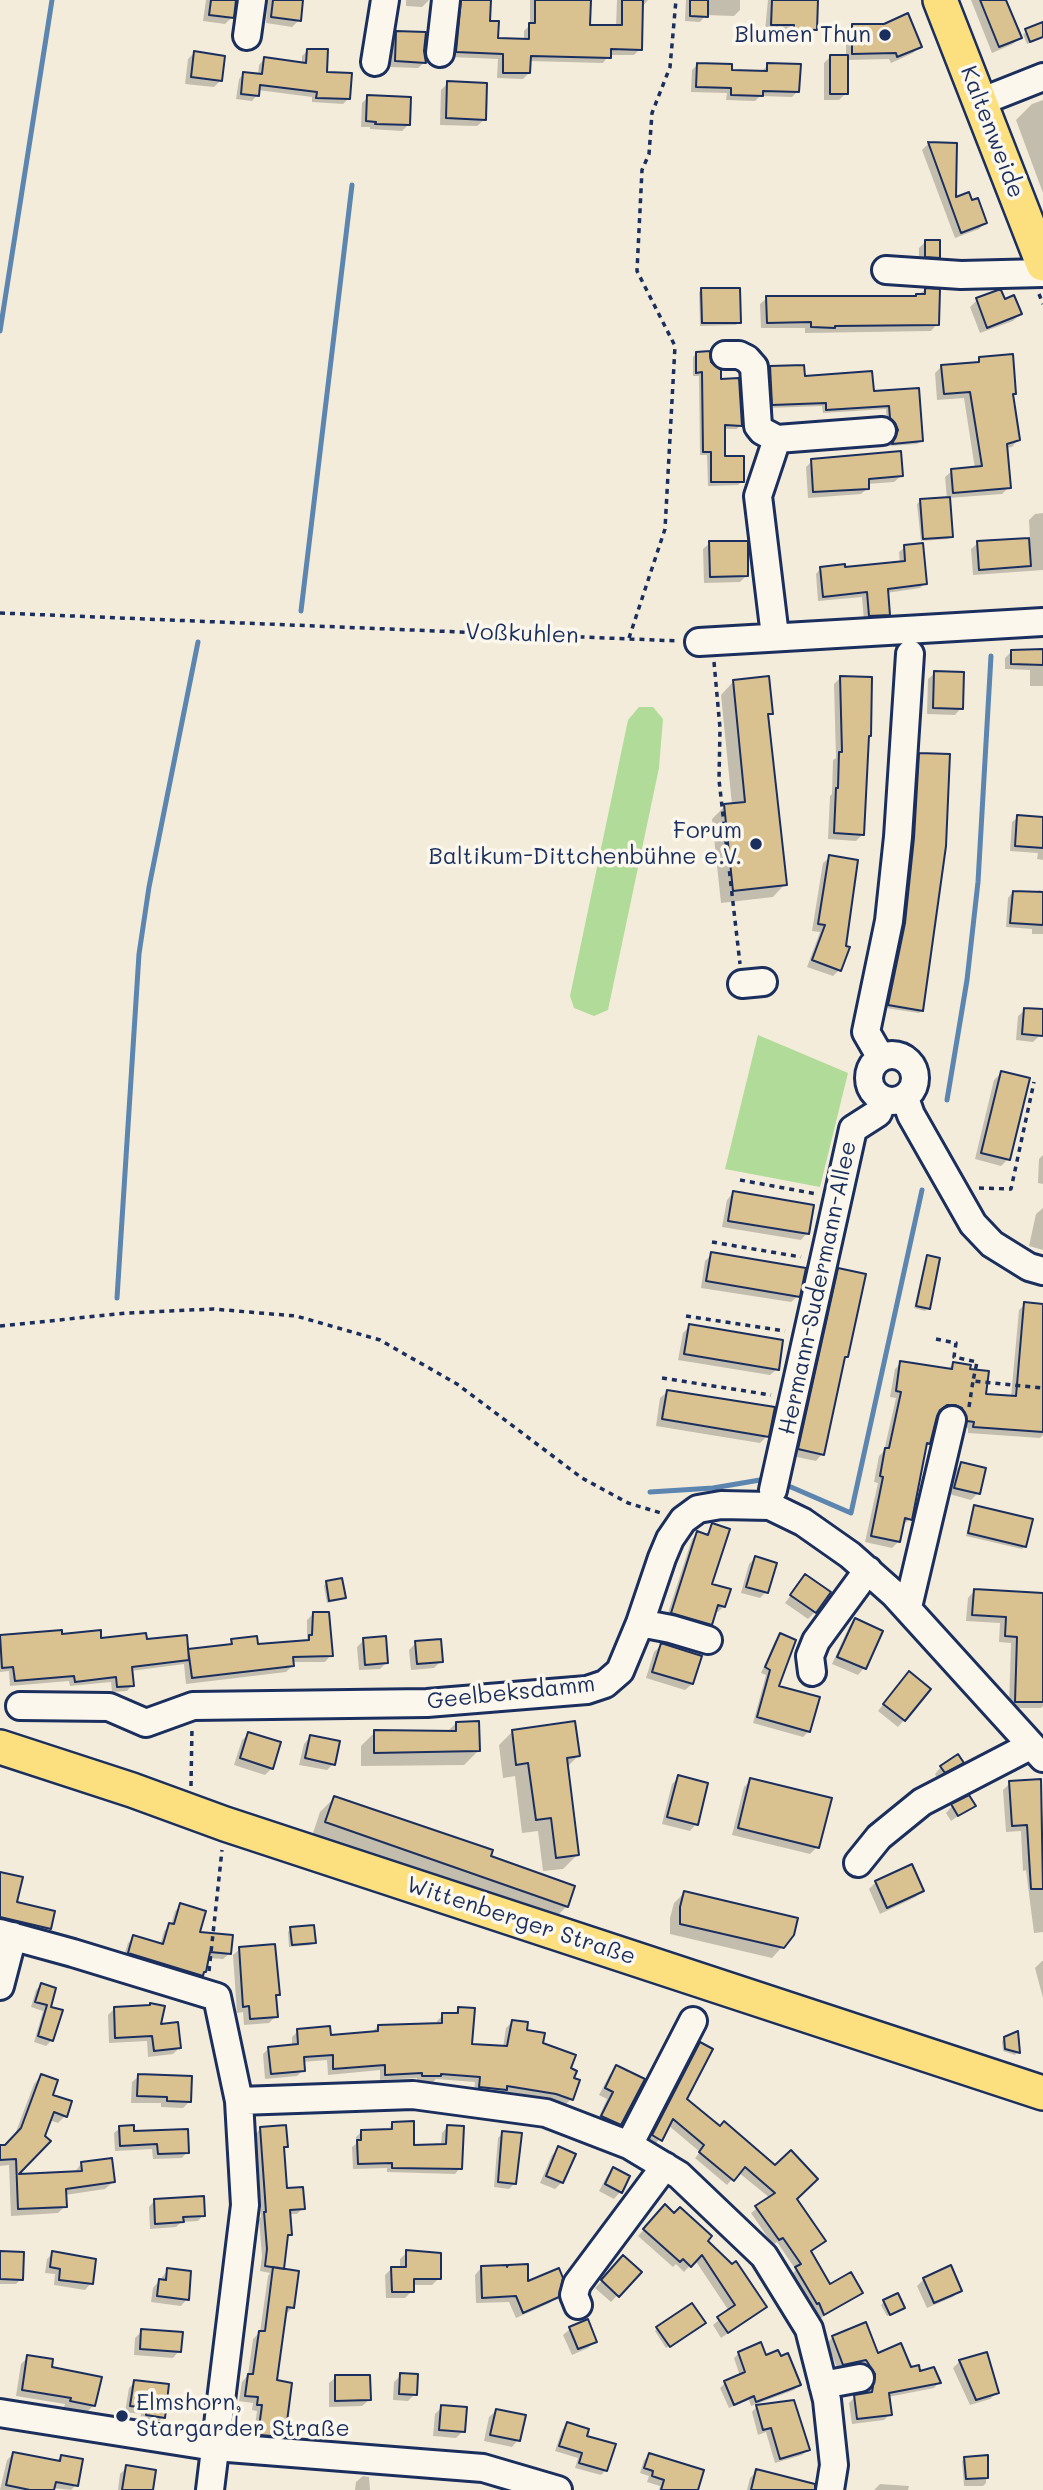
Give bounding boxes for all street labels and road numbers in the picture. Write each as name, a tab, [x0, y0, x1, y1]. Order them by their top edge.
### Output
street label: Kaltenweide	[954, 62, 1030, 202]
street label: Voßkuhlen	[465, 618, 579, 650]
street label: Hermann-Sudermann-Allee	[773, 1139, 863, 1437]
street label: Geelbeksdamm	[425, 1670, 597, 1716]
street label: Wittenberger Straße	[403, 1871, 639, 1971]

